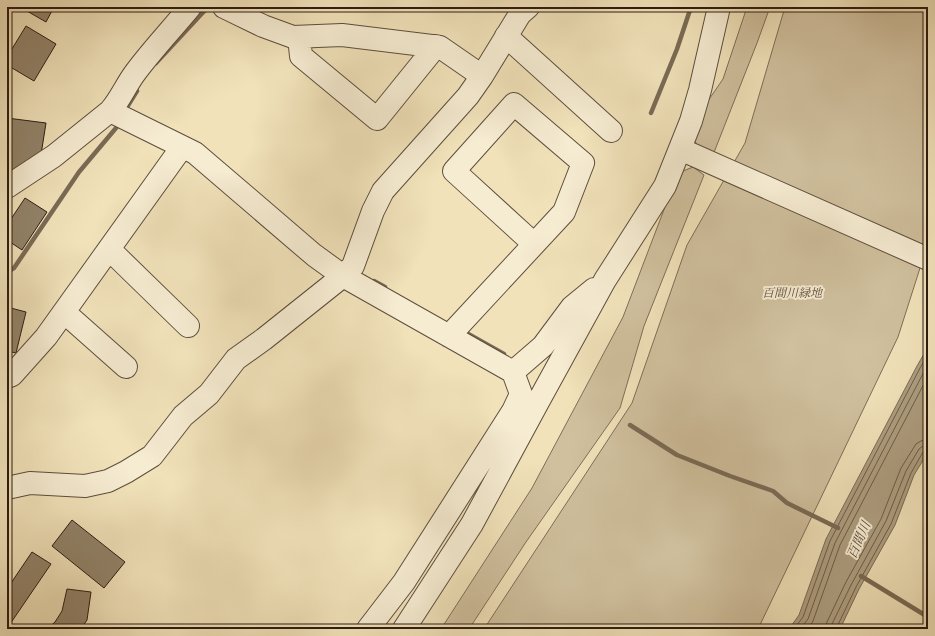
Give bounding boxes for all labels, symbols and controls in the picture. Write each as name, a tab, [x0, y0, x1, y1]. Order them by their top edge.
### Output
park label: 百間川緑地	[762, 286, 824, 300]
water label: 百間川	[845, 518, 874, 561]

